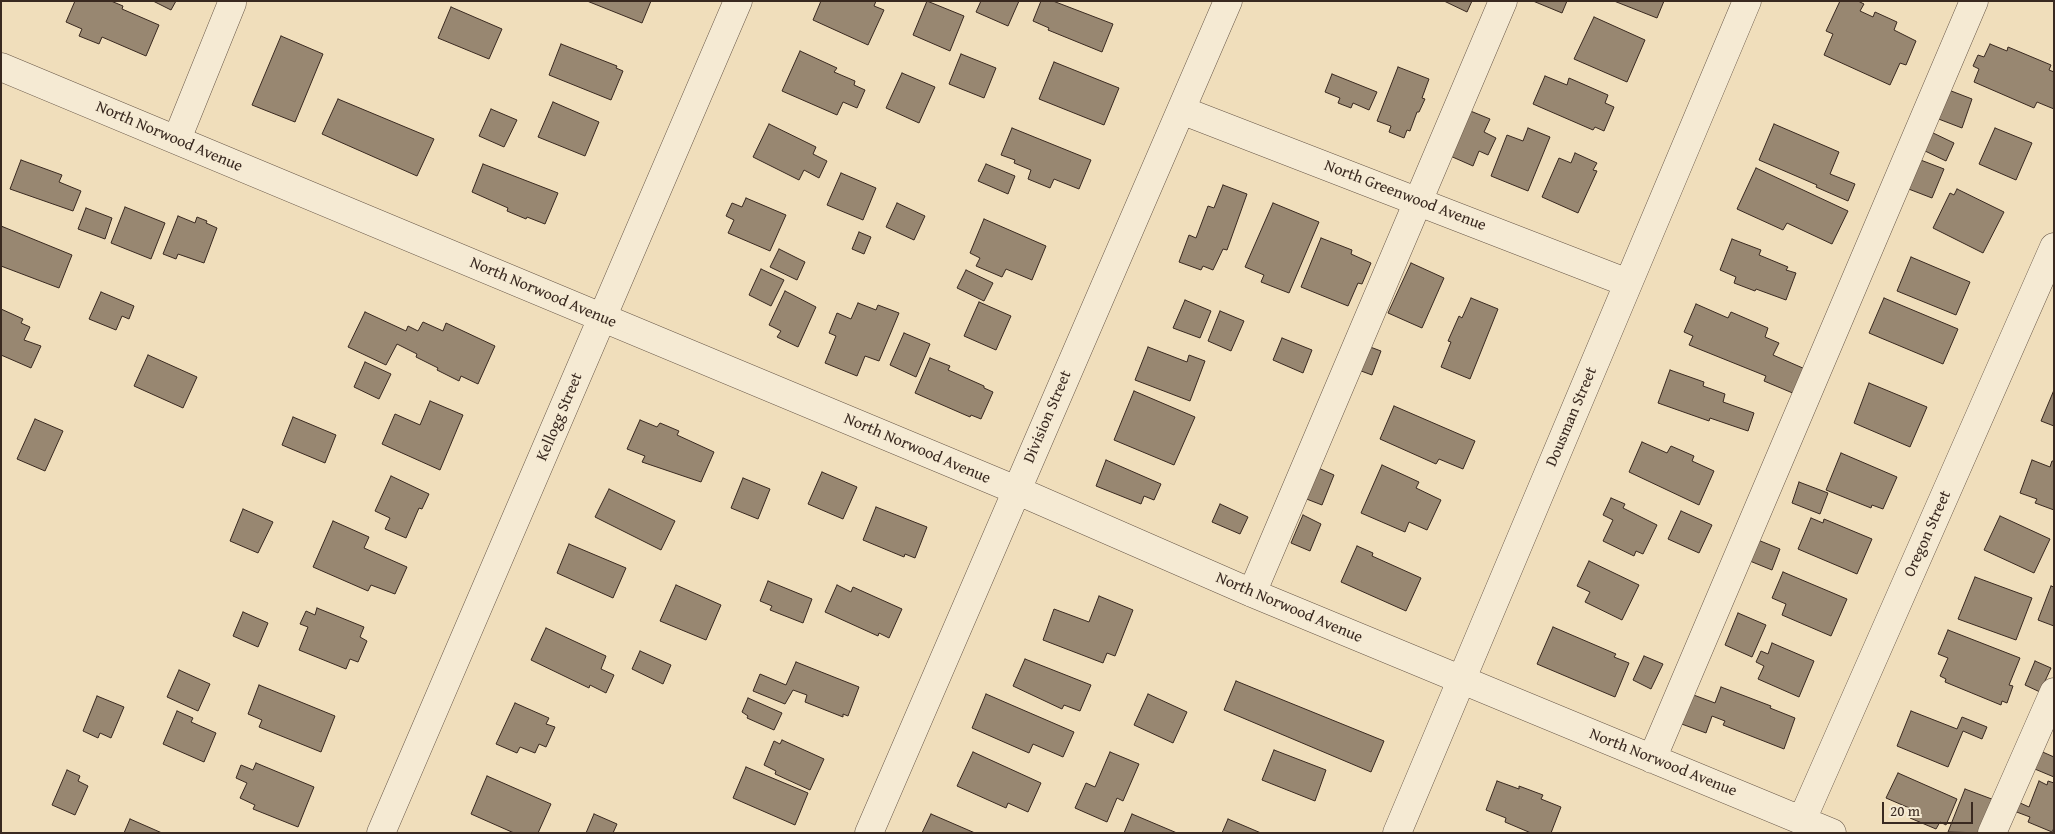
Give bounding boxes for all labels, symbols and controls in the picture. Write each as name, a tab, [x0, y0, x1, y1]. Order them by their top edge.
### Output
street label: North Norwood Avenue	[93, 97, 245, 177]
street label: North Greenwood Avenue	[1321, 156, 1489, 236]
street label: North Norwood Avenue	[467, 253, 619, 333]
street label: Dousman Street	[1542, 364, 1602, 470]
street label: Division Street	[1020, 368, 1076, 466]
street label: Kellogg Street	[533, 370, 587, 464]
street label: North Norwood Avenue	[841, 409, 993, 489]
street label: Oregon Street	[1900, 488, 1956, 580]
street label: North Norwood Avenue	[1213, 568, 1365, 648]
street label: North Norwood Avenue	[1586, 725, 1740, 801]
scale bar	[1885, 792, 1976, 824]
text: 20 m	[1890, 800, 1920, 821]

